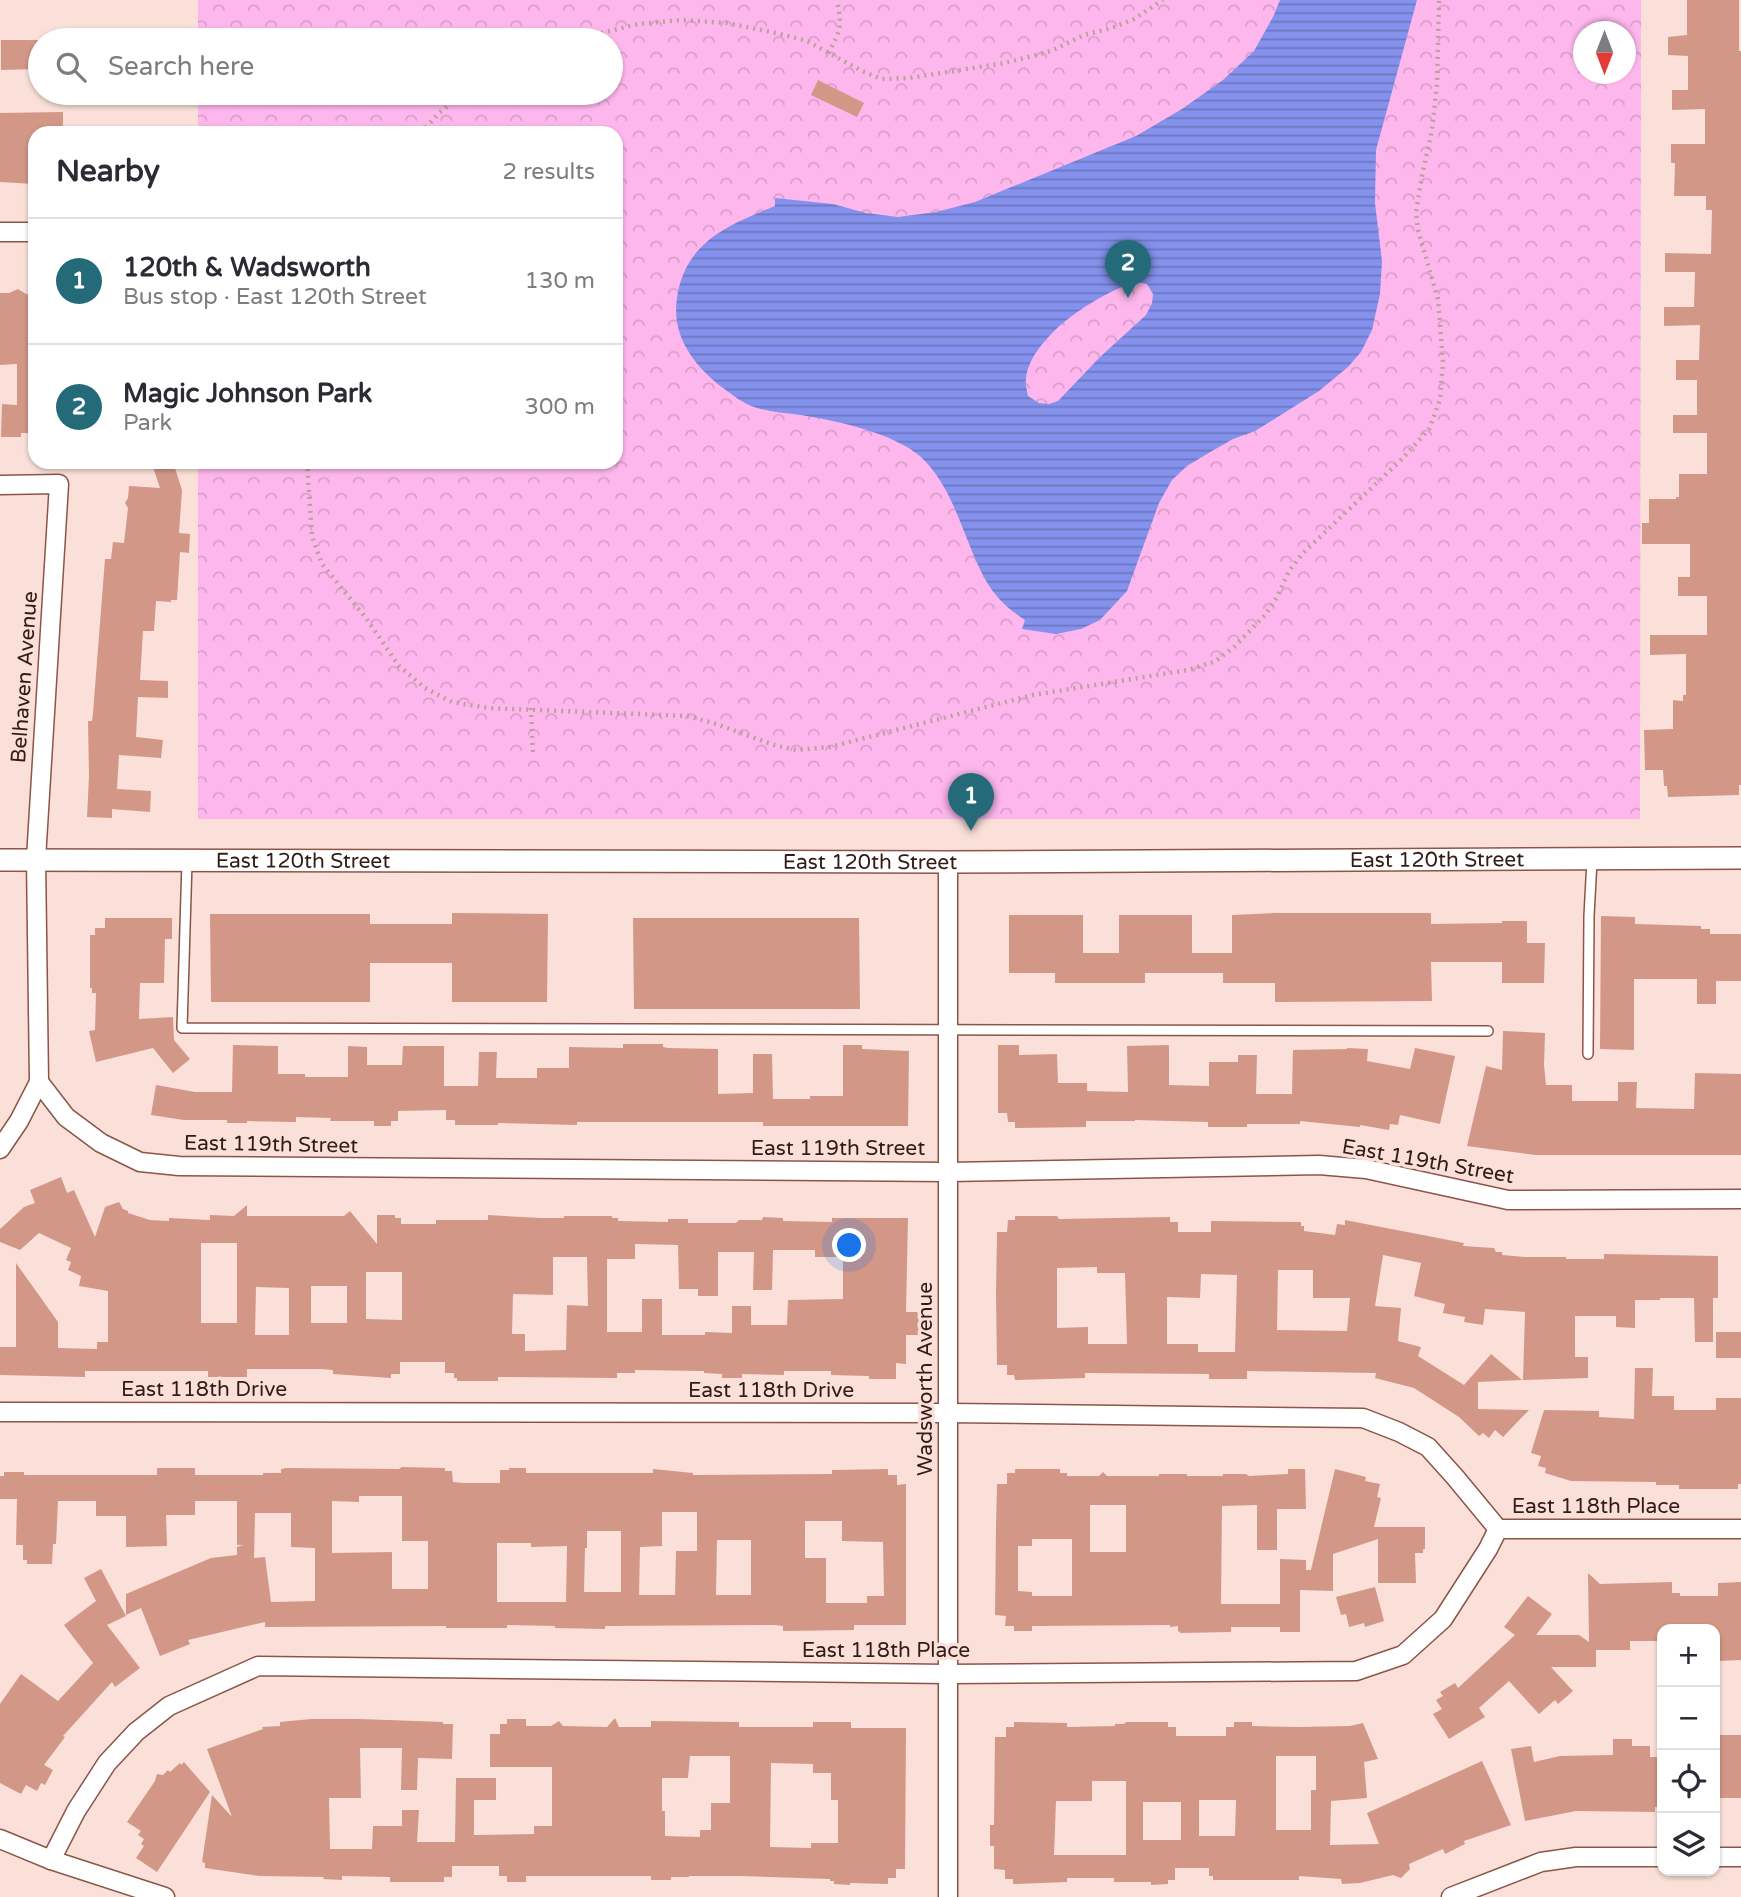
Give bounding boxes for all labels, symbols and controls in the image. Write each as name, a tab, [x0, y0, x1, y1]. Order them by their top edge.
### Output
north arrow	[1573, 21, 1636, 84]
search box	[28, 28, 623, 105]
icon: search	[52, 48, 90, 86]
text: Search here	[108, 51, 254, 82]
text: Nearby	[56, 153, 160, 190]
text: 2 results	[502, 158, 595, 186]
pin: 2	[1105, 240, 1151, 298]
text: 120th & Wadsworth	[123, 252, 371, 283]
text: 1	[72, 267, 86, 295]
text: 130 m	[525, 267, 595, 295]
text: Bus stop · East 120th Street	[123, 283, 427, 311]
text: Magic Johnson Park	[123, 378, 372, 409]
text: 2	[72, 393, 86, 421]
text: 300 m	[525, 393, 595, 421]
text: Park	[123, 409, 172, 437]
street label: Belhaven Avenue	[6, 590, 43, 764]
pin: 1	[948, 773, 994, 831]
street label: East 120th Street	[1350, 847, 1524, 873]
street label: East 120th Street	[216, 848, 390, 874]
street label: East 120th Street	[783, 850, 957, 875]
street label: East 119th Street	[184, 1130, 358, 1159]
street label: East 119th Street	[1340, 1134, 1516, 1189]
street label: East 119th Street	[751, 1136, 925, 1161]
your location	[832, 1228, 866, 1262]
street label: Wadsworth Avenue	[913, 1282, 938, 1476]
street label: East 118th Drive	[121, 1377, 287, 1402]
street label: East 118th Drive	[688, 1378, 854, 1403]
street label: East 118th Place	[1512, 1494, 1680, 1519]
map controls	[1657, 1624, 1720, 1876]
button: +	[1657, 1624, 1720, 1687]
street label: East 118th Place	[802, 1638, 970, 1663]
button: −	[1657, 1687, 1720, 1750]
button: locate	[1657, 1750, 1720, 1813]
button: layers	[1657, 1813, 1720, 1876]

